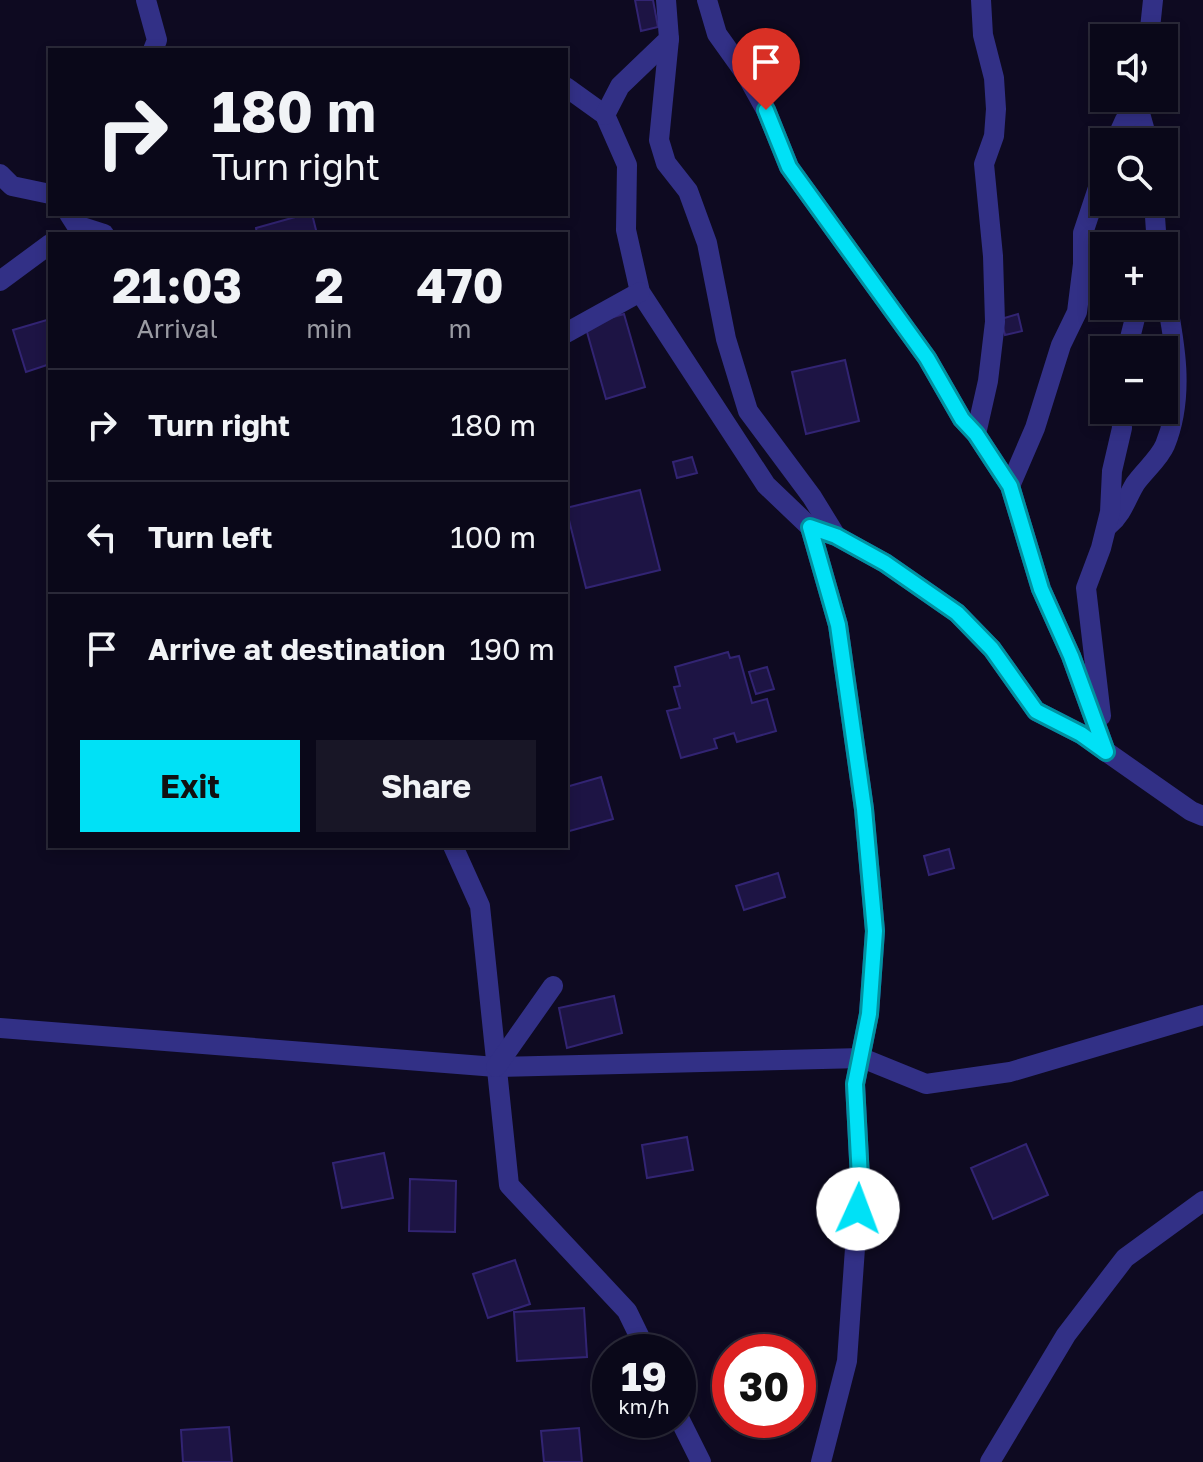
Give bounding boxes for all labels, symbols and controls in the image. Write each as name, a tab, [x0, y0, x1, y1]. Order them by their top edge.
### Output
map controls	[1090, 24, 1178, 424]
button: sound	[1090, 24, 1178, 112]
pin	[732, 28, 800, 110]
icon: arrive	[744, 40, 788, 84]
text: 180 m	[212, 77, 376, 144]
icon: right	[80, 80, 184, 184]
button: search	[1090, 128, 1178, 216]
text: Turn right	[212, 145, 380, 188]
button: +	[1090, 232, 1178, 320]
text: 21:03	[112, 256, 242, 314]
text: 2	[315, 256, 344, 314]
text: 470	[416, 256, 504, 314]
text: Arrival	[136, 313, 218, 344]
text: min	[306, 313, 352, 344]
text: m	[449, 313, 472, 344]
button: −	[1090, 336, 1178, 424]
icon: right	[80, 403, 124, 447]
text: Turn right	[148, 407, 290, 443]
text: 180 m	[451, 407, 536, 443]
icon: left	[80, 515, 124, 559]
text: Turn left	[148, 519, 273, 555]
text: 100 m	[450, 519, 536, 555]
icon: arrive	[80, 627, 124, 671]
text: Arrive at destination	[148, 631, 445, 667]
text: 190 m	[469, 631, 555, 667]
button: Exit	[80, 740, 300, 832]
button: Share	[316, 740, 536, 832]
position arrow	[816, 1167, 900, 1251]
speed limit sign: 30	[712, 1334, 816, 1438]
text: 19	[621, 1352, 667, 1400]
text: km/h	[619, 1394, 669, 1418]

